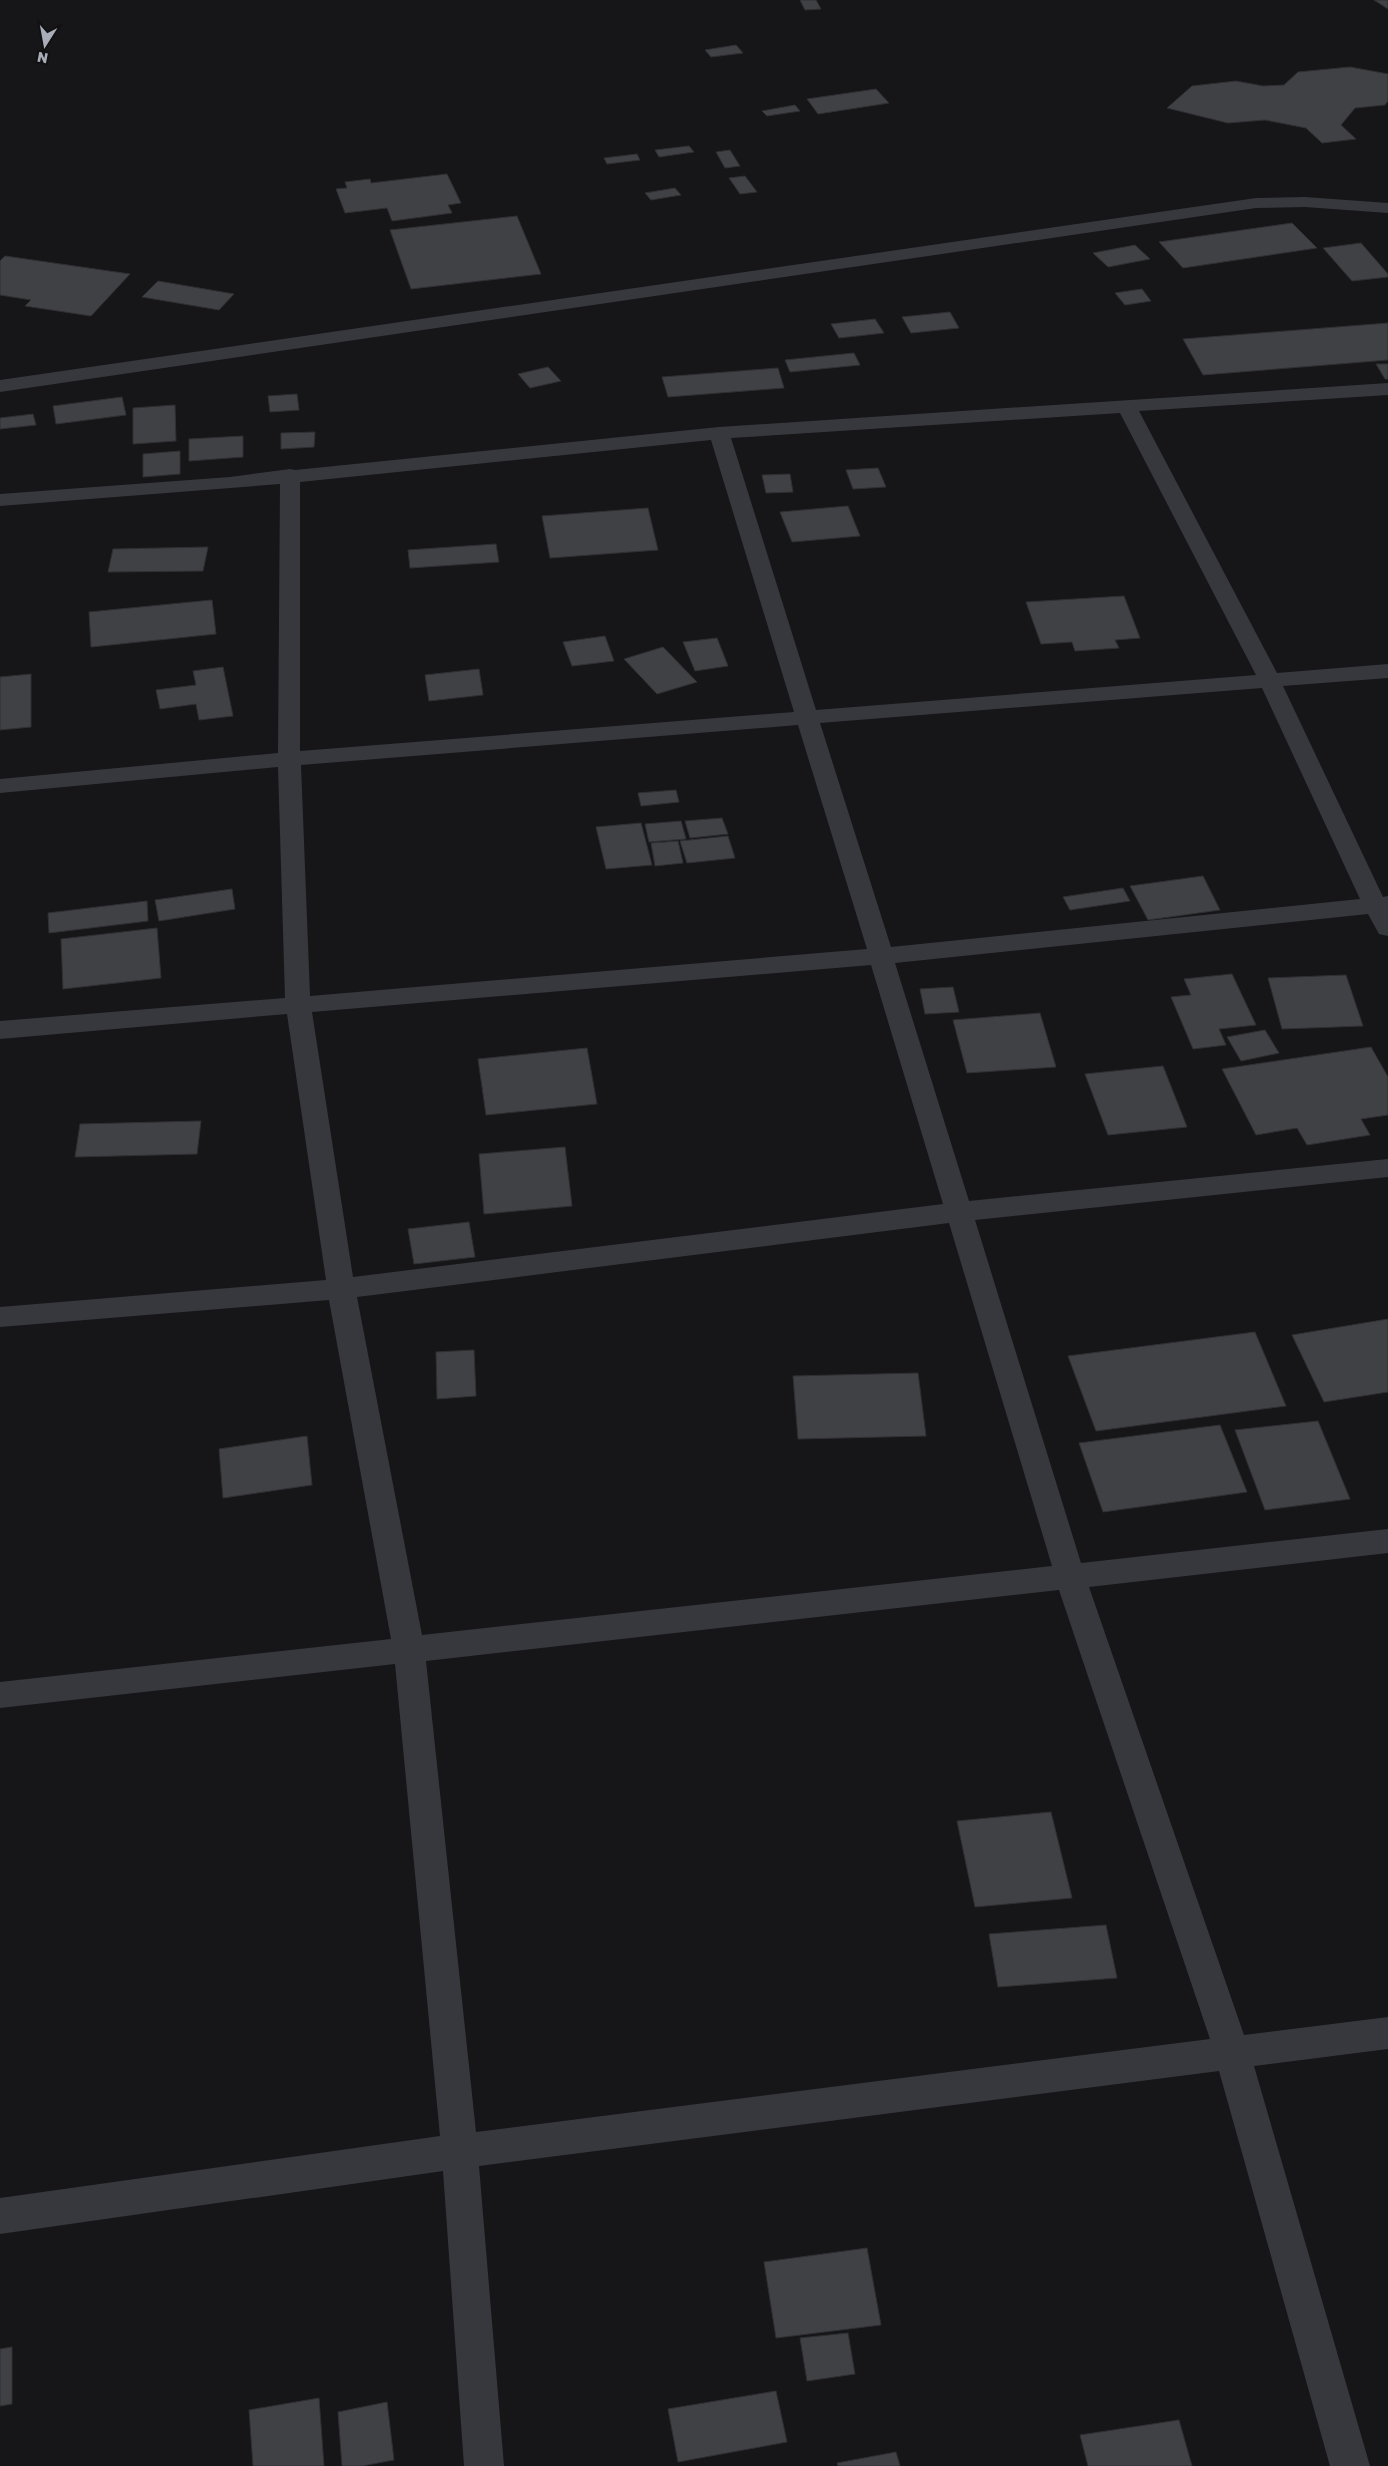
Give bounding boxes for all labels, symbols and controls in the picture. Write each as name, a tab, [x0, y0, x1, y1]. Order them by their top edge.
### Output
north arrow	[20, 20, 70, 70]
text: N	[36, 49, 49, 68]

